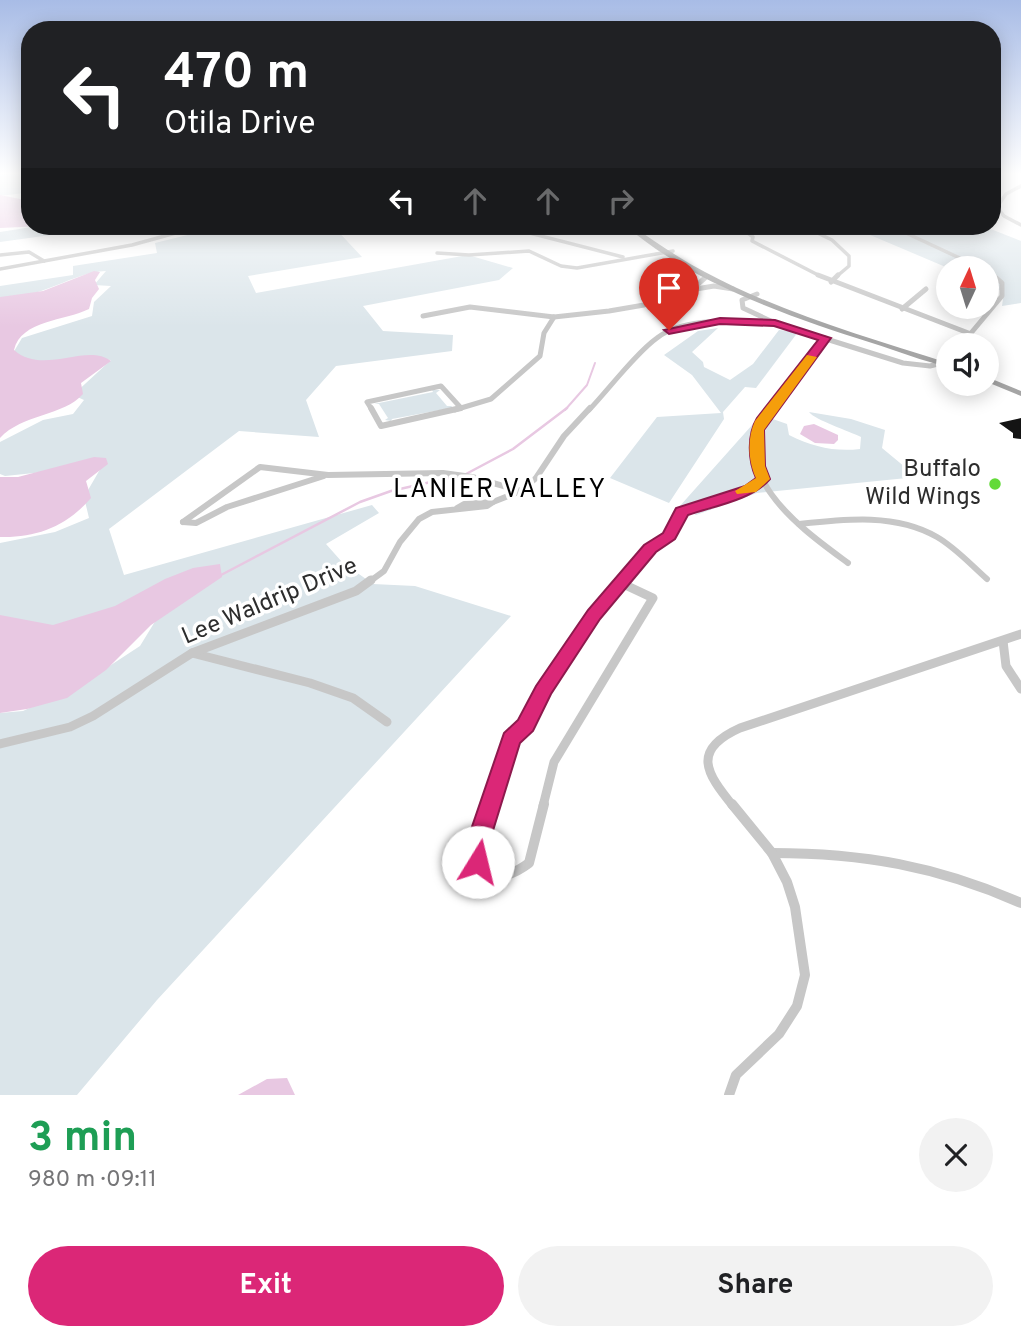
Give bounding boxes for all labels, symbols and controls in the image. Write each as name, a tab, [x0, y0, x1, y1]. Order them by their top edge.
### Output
text: 470 m	[164, 44, 309, 106]
icon: left	[49, 49, 140, 140]
text: Otila Drive	[164, 105, 316, 145]
icon: left	[383, 182, 421, 220]
icon: ahead	[456, 182, 494, 220]
icon: ahead	[529, 182, 567, 220]
icon: right	[602, 182, 640, 220]
north arrow	[936, 256, 999, 318]
map controls	[936, 256, 999, 396]
pin	[639, 258, 699, 330]
icon: arrive	[650, 269, 688, 307]
button: sound	[936, 333, 999, 396]
place label: Buffalo Wild Wings	[865, 455, 981, 513]
district label: LANIER VALLEY	[393, 474, 607, 507]
marker: Buffalo Wild Wings	[987, 476, 1003, 492]
street label: Lee Waldrip Drive	[178, 551, 362, 653]
position arrow	[441, 825, 515, 899]
text: 3 min	[28, 1113, 137, 1166]
button: close	[919, 1118, 993, 1192]
text: 980 m · 09:11	[28, 1166, 157, 1195]
button: Exit	[28, 1246, 504, 1326]
button: Share	[518, 1246, 993, 1326]

